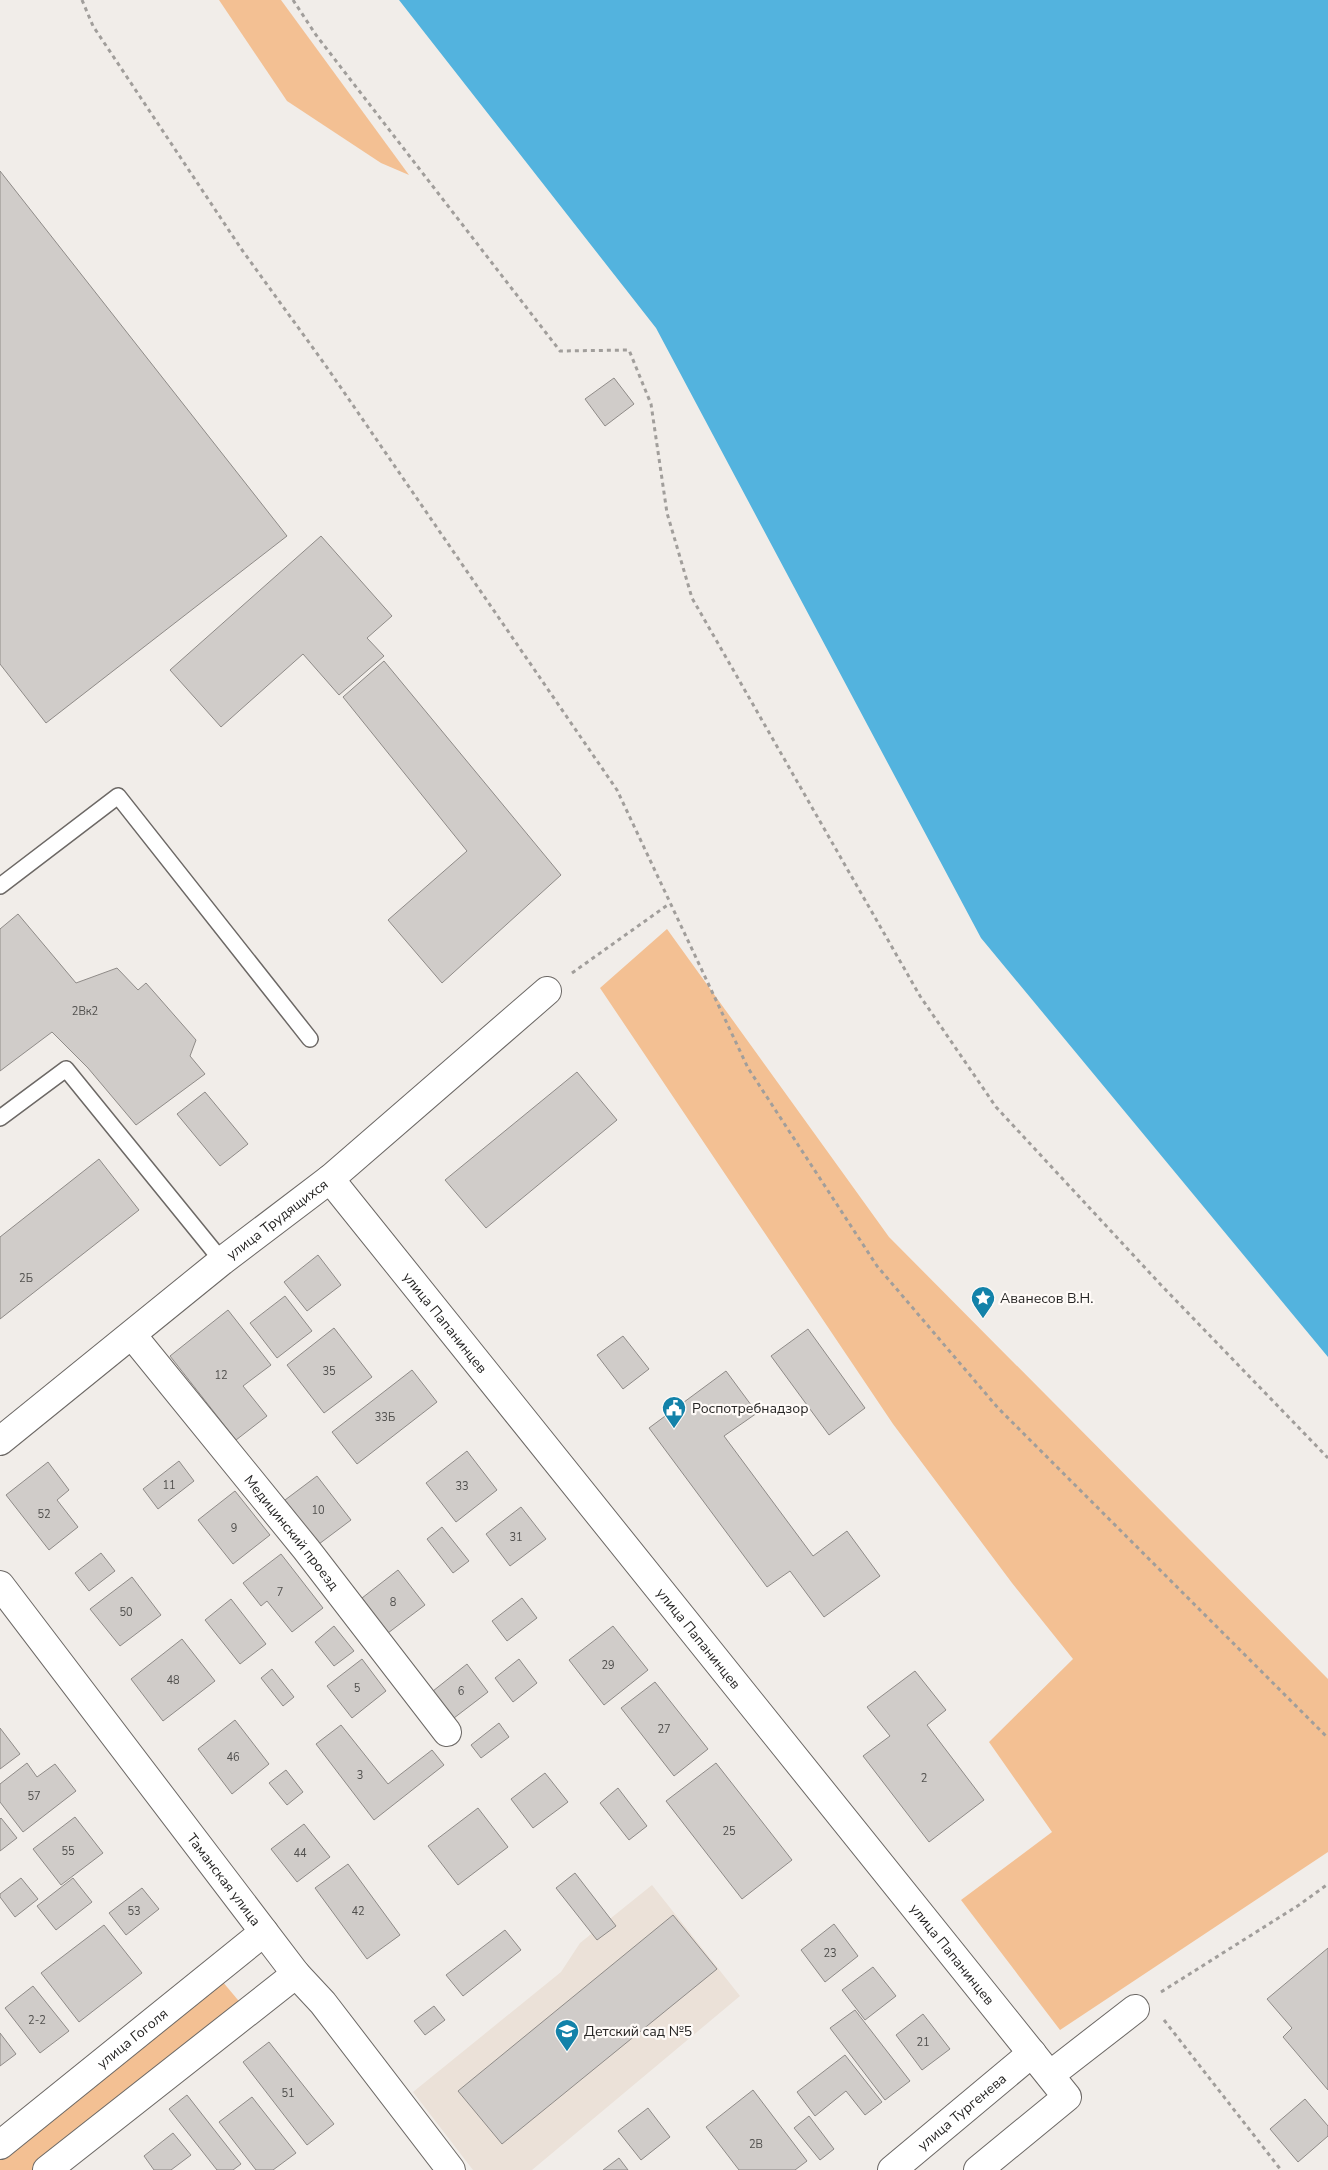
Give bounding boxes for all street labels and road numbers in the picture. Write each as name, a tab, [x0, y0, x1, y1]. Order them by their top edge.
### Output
street label: улица Трудящихся	[223, 1175, 332, 1264]
street label: улица Папанинцев	[398, 1268, 491, 1378]
street label: Медицинский проезд	[240, 1471, 343, 1594]
street label: улица Папанинцев	[652, 1584, 745, 1693]
street label: Таманская улица	[182, 1830, 265, 1930]
street label: улица Папанинцев	[905, 1900, 999, 2009]
street label: улица Гоголя	[93, 2004, 172, 2073]
street label: улица Тургенева	[914, 2069, 1011, 2155]

